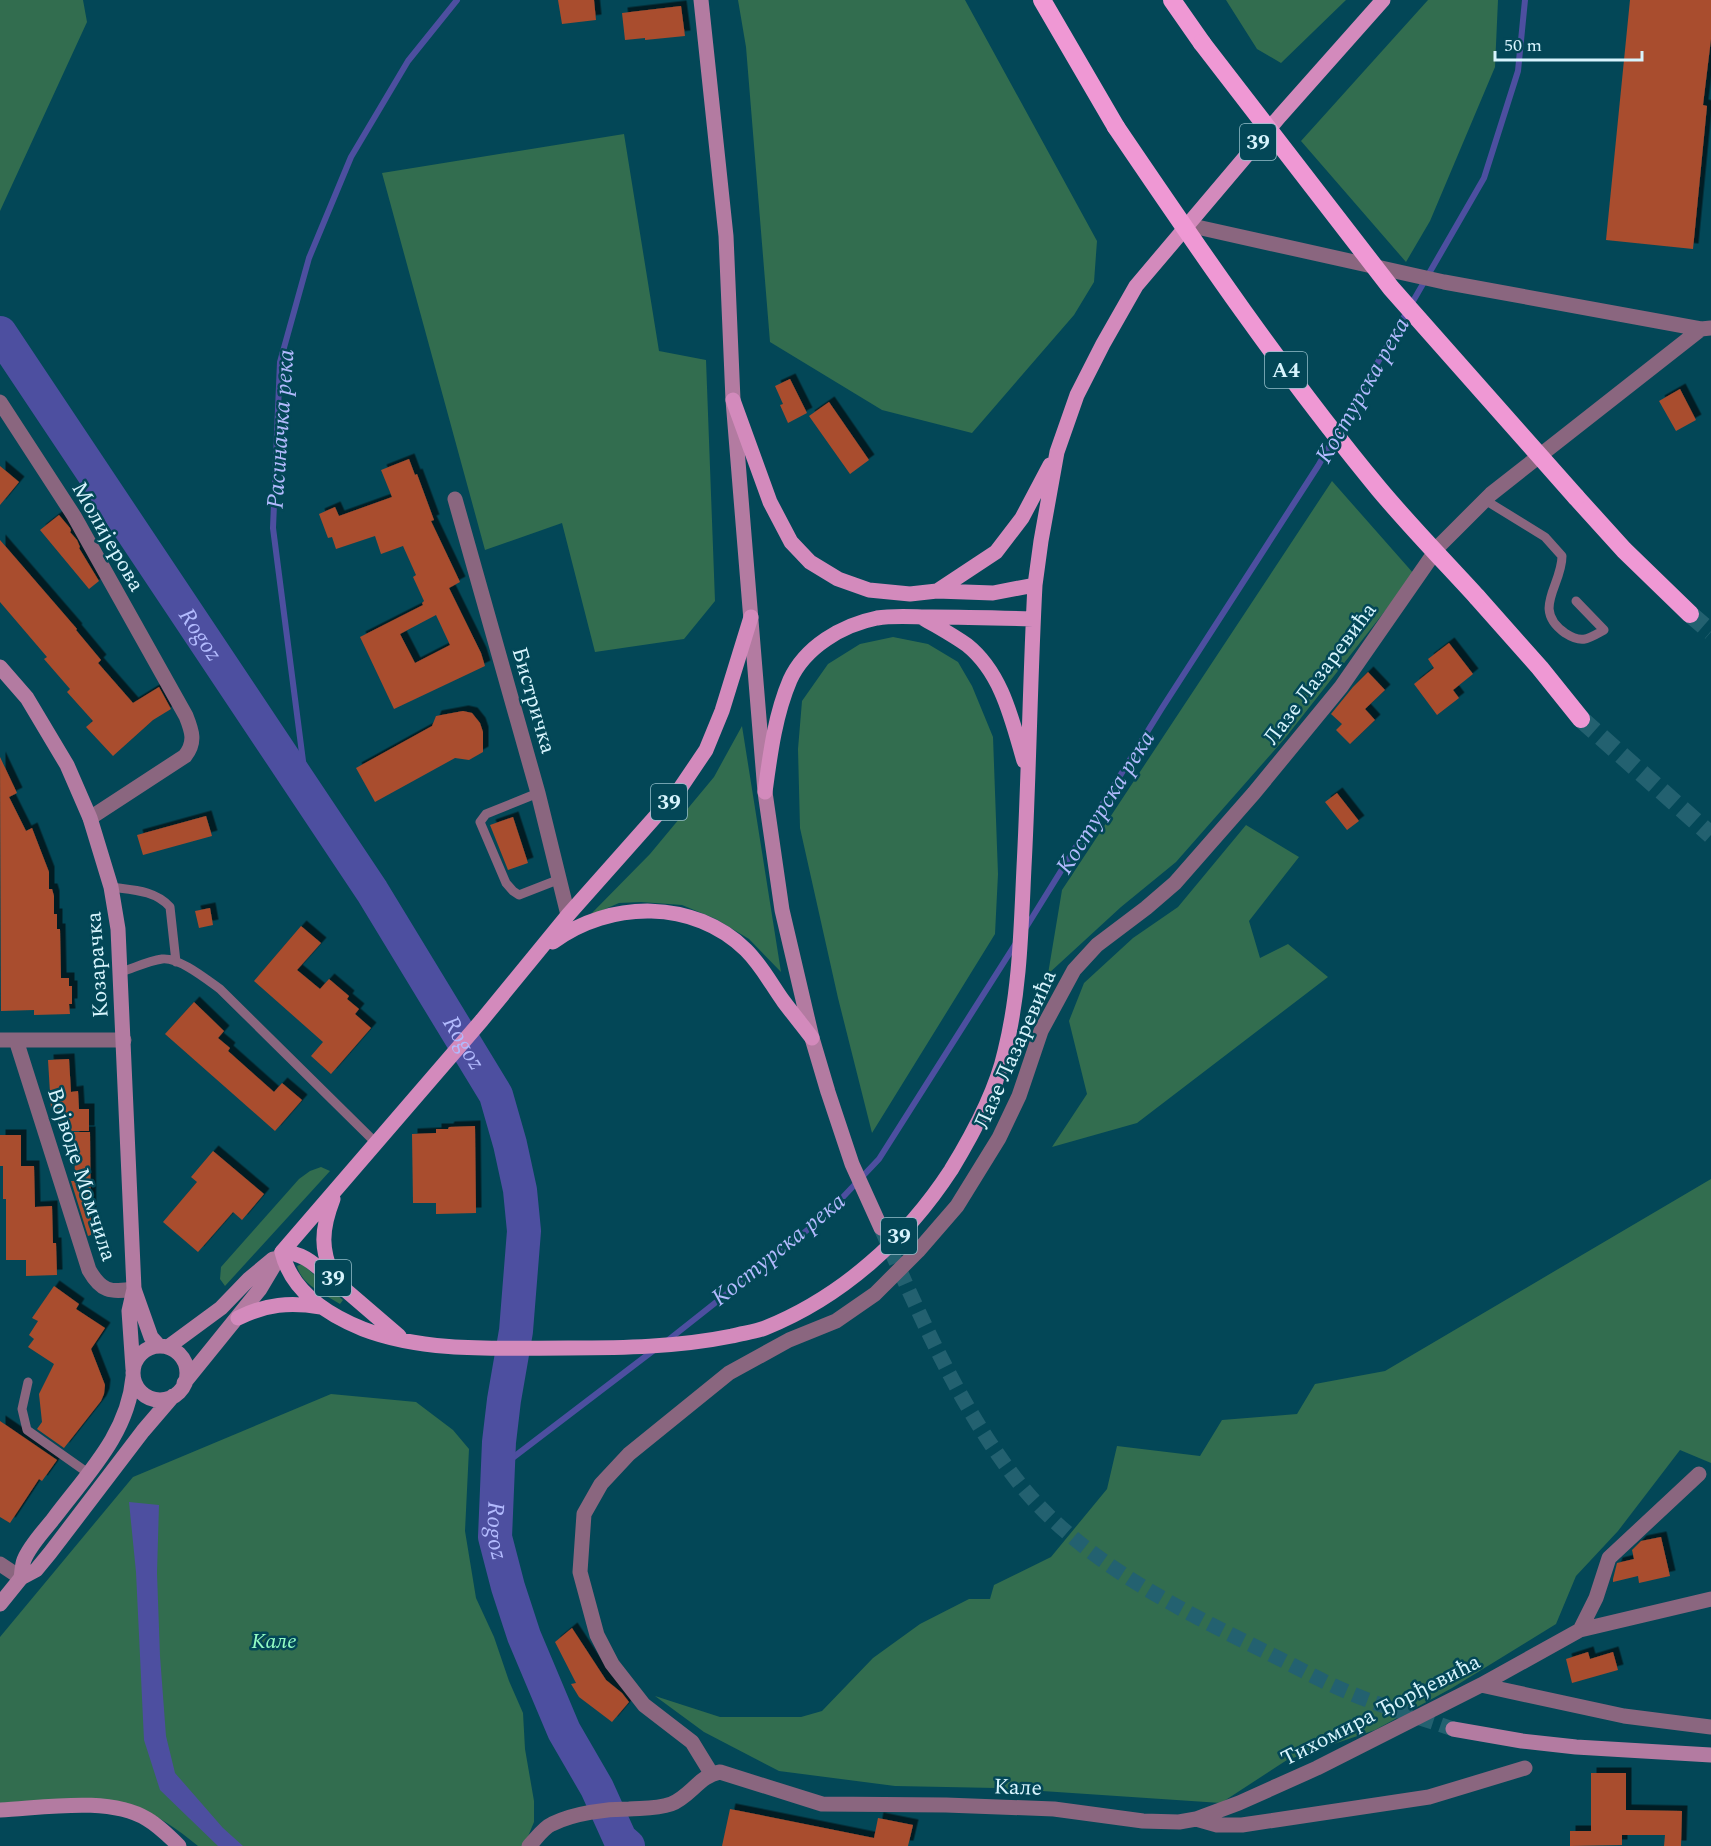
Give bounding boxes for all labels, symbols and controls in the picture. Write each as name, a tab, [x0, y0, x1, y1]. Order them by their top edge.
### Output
scale bar	[1495, 24, 1642, 62]
text: 50 m	[1504, 32, 1542, 59]
road number: 39	[1240, 124, 1276, 160]
water label: Костурска река	[1306, 310, 1419, 471]
water label: Расиначка река	[257, 348, 305, 510]
road number: A4	[1265, 352, 1307, 388]
street label: Молијерова	[63, 475, 153, 598]
street label: Лазе Лазаревића	[1255, 595, 1385, 752]
water label: Rogoz	[169, 601, 231, 669]
street label: Бистричка	[503, 643, 565, 758]
water label: Костурска река	[1047, 723, 1165, 882]
road number: 39	[651, 784, 687, 820]
street label: Козарачка	[77, 910, 118, 1019]
street label: Лазе Лазаревића	[965, 964, 1065, 1135]
water label: Rogoz	[433, 1009, 494, 1077]
street label: Војводе Момчила	[38, 1083, 125, 1266]
water label: Костурска река	[704, 1184, 854, 1315]
road number: 39	[881, 1218, 917, 1254]
road number: 39	[315, 1260, 351, 1296]
water label: Rogoz	[476, 1501, 517, 1564]
park label: Кале	[251, 1625, 297, 1658]
street label: Тихомира Ђорђевића	[1275, 1646, 1487, 1775]
street label: Кале	[993, 1770, 1043, 1805]

